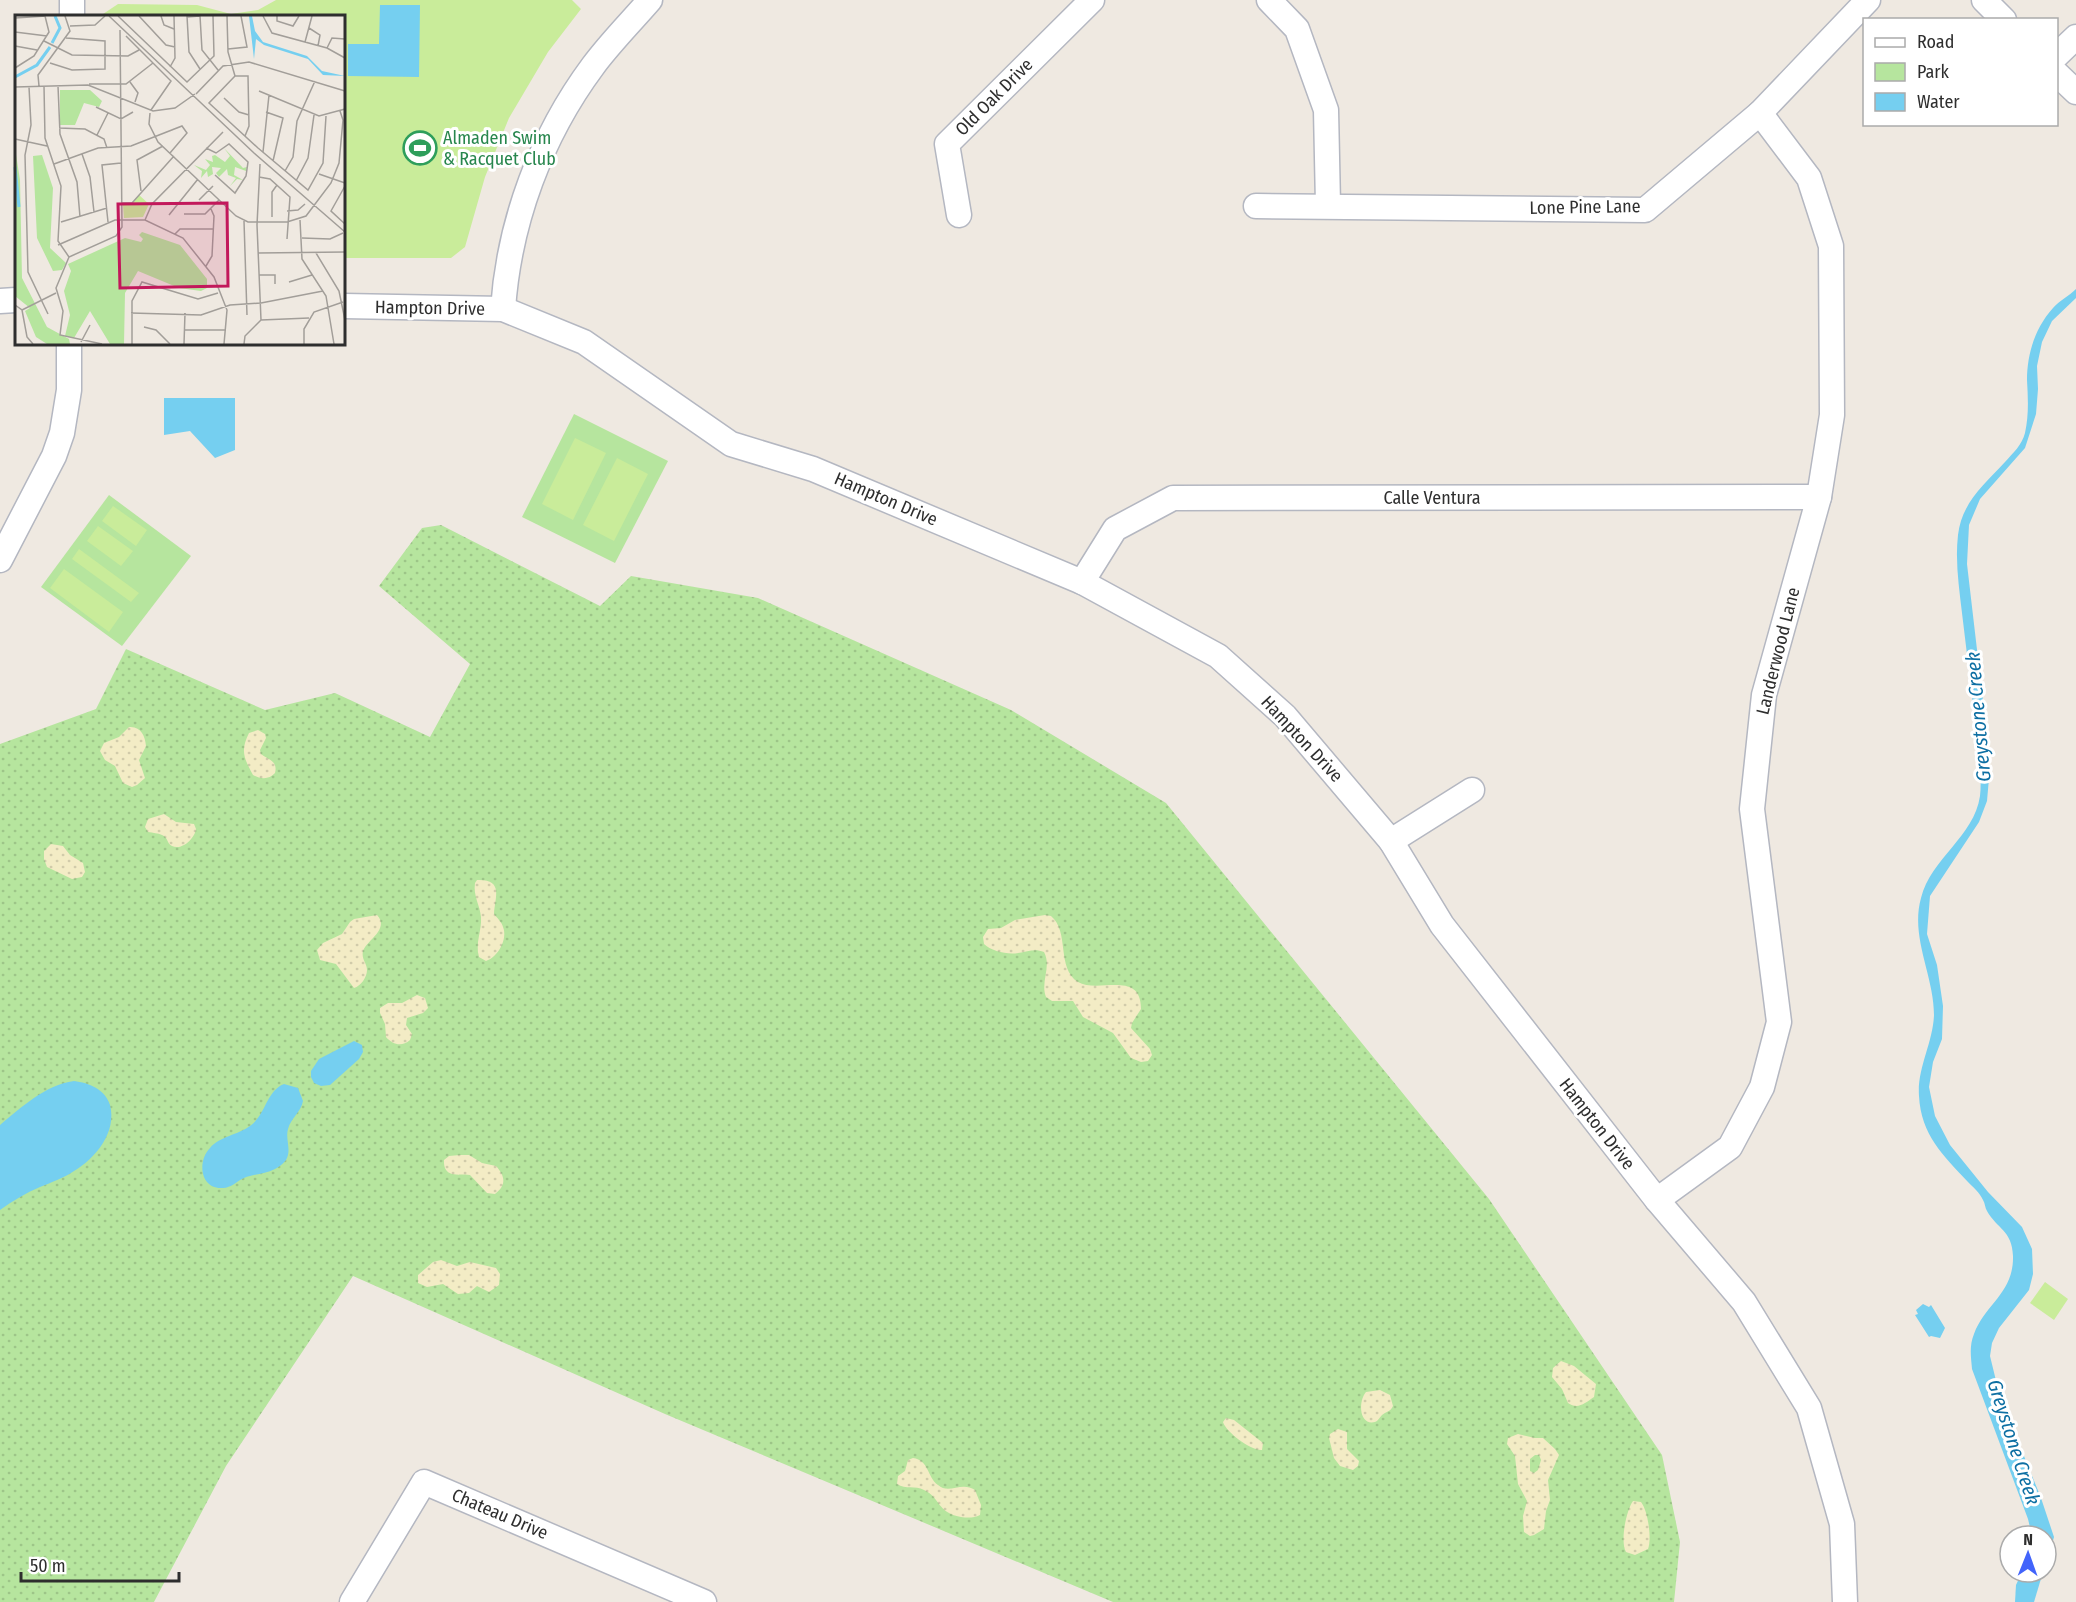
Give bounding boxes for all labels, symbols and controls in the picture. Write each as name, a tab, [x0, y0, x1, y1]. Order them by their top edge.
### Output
inset map	[15, 15, 345, 345]
legend	[1863, 18, 2058, 126]
text: Road	[1917, 31, 1954, 53]
street label: Old Oak Drive	[951, 54, 1037, 140]
text: Park	[1917, 61, 1950, 83]
text: Water	[1917, 91, 1960, 113]
place label: Almaden Swim & Racquet Club	[443, 127, 556, 170]
sports icon: Almaden Swim & Racquet Club	[402, 130, 438, 166]
street label: Lone Pine Lane	[1529, 195, 1641, 219]
street label: Hampton Drive	[375, 296, 485, 320]
street label: Hampton Drive	[831, 467, 941, 531]
street label: Calle Ventura	[1383, 487, 1481, 509]
street label: Landerwood Lane	[1752, 585, 1804, 717]
water label: Greystone Creek	[1960, 651, 1996, 783]
street label: Hampton Drive	[1256, 691, 1348, 787]
street label: Hampton Drive	[1554, 1074, 1640, 1174]
water label: Greystone Creek	[1982, 1376, 2046, 1508]
street label: Chateau Drive	[449, 1484, 551, 1544]
north arrow	[1998, 1524, 2058, 1584]
text: N	[2023, 1530, 2033, 1549]
scale bar	[21, 1545, 178, 1583]
text: 50 m	[30, 1555, 66, 1577]

